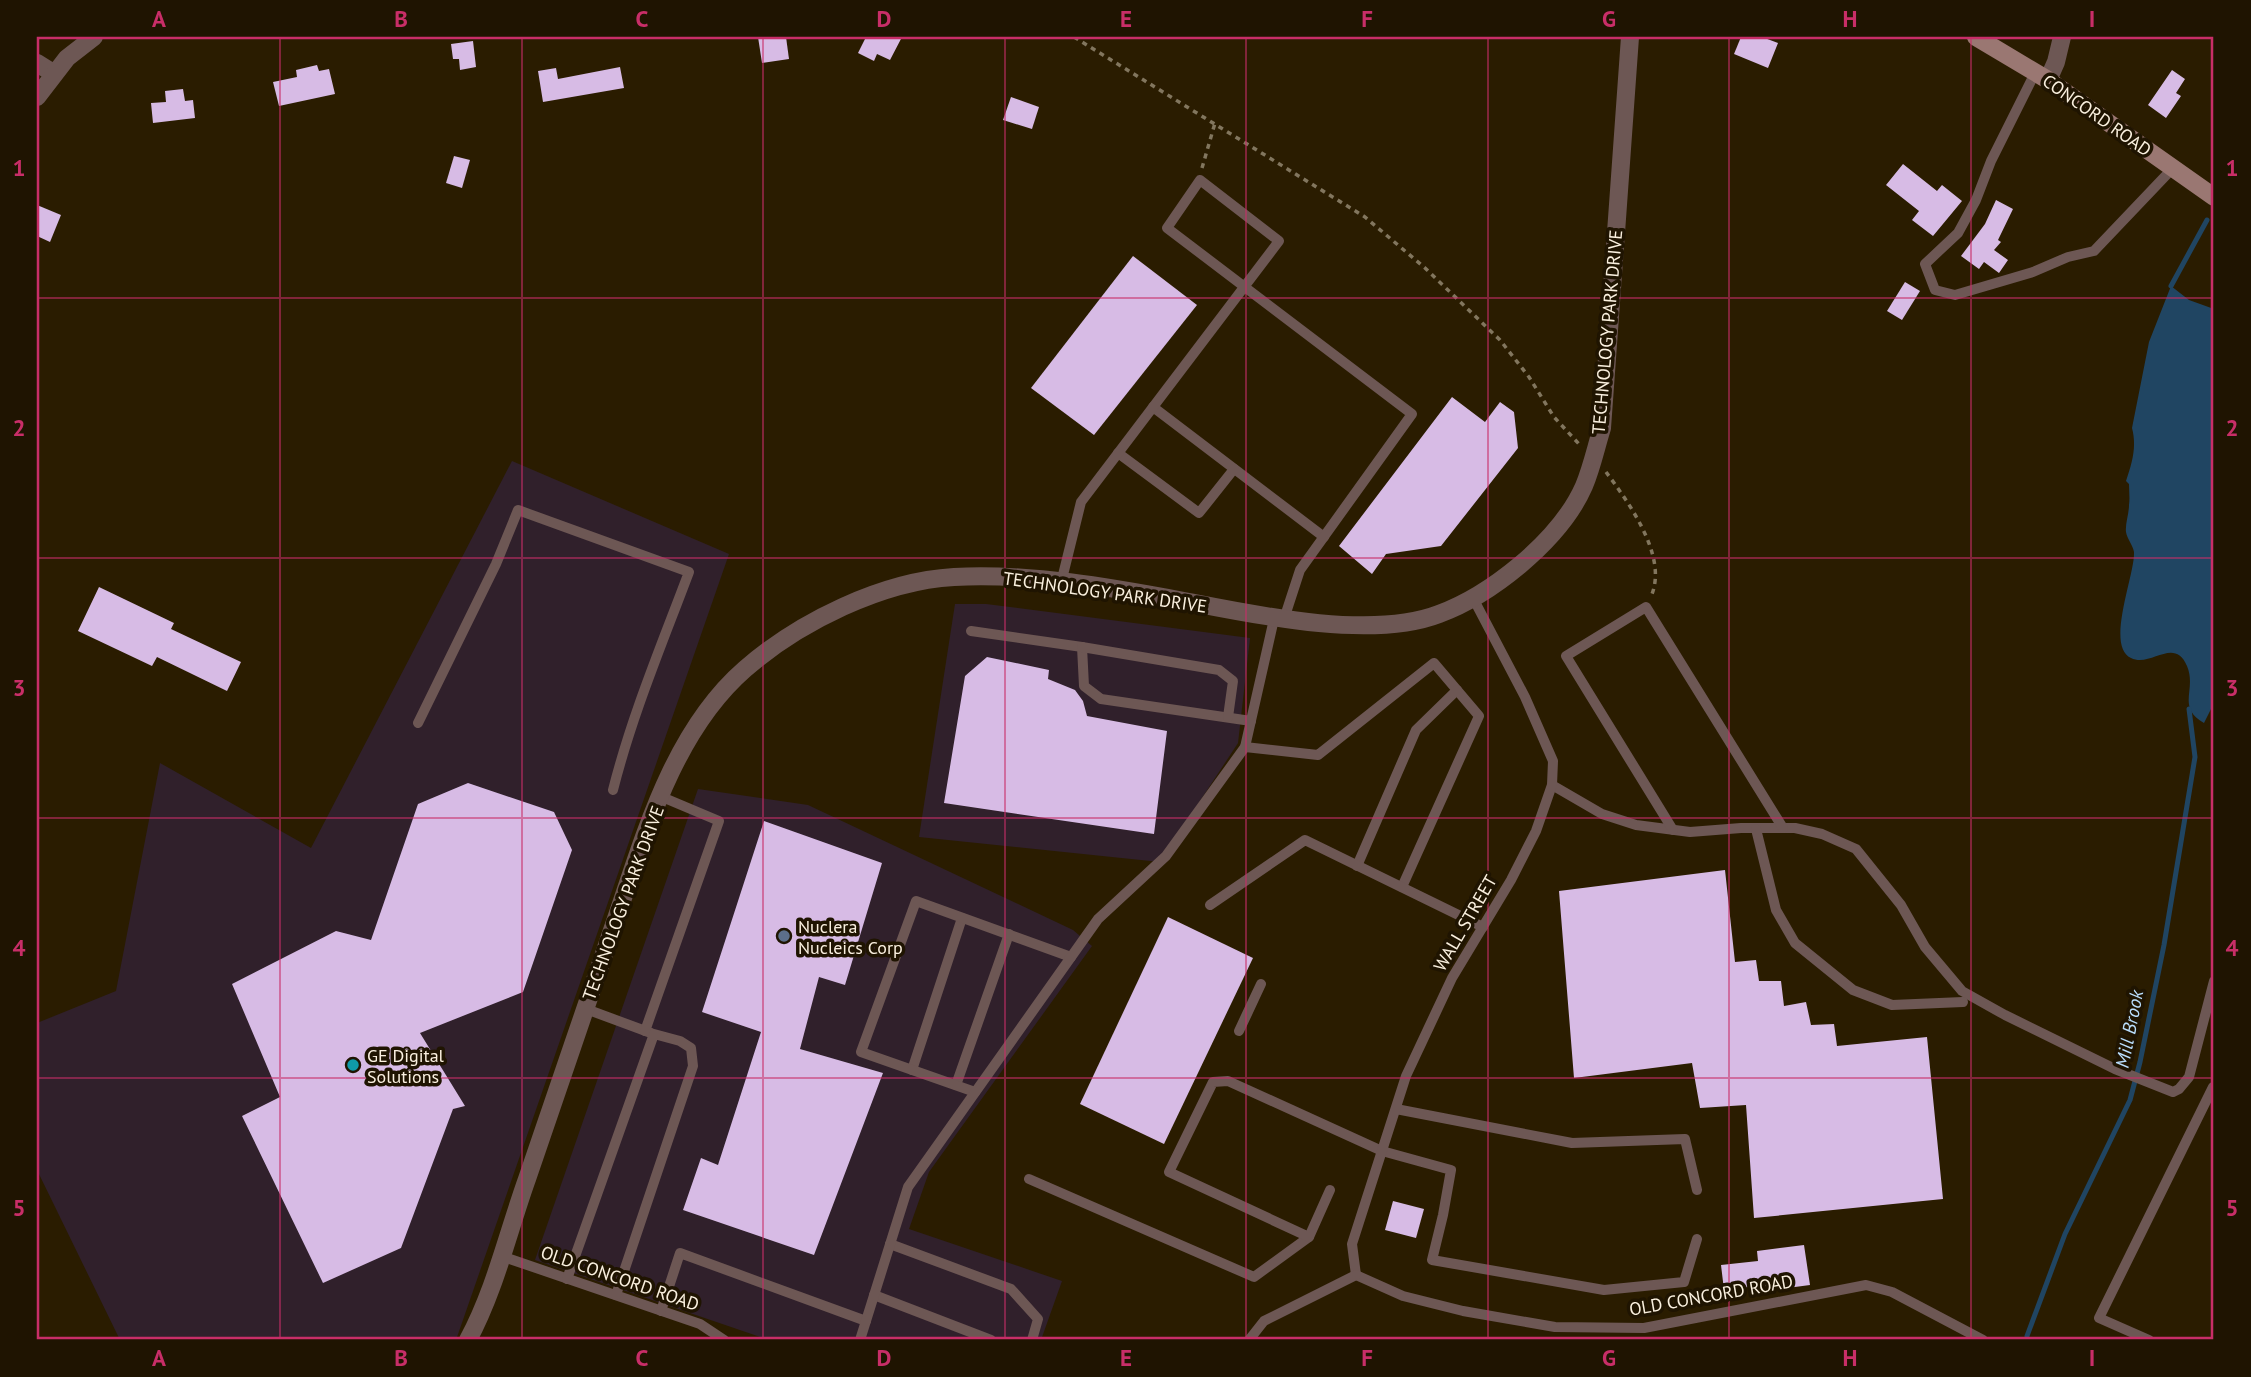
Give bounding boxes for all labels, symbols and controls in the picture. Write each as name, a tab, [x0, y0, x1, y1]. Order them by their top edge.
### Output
text: A	[152, 4, 166, 33]
text: B	[394, 4, 408, 33]
text: C	[636, 4, 649, 33]
text: D	[877, 4, 891, 33]
text: E	[1120, 4, 1132, 33]
text: F	[1361, 4, 1373, 33]
text: G	[1602, 4, 1616, 33]
text: H	[1843, 4, 1857, 33]
text: I	[2089, 4, 2095, 33]
street label: CONCORD ROAD	[2038, 69, 2156, 161]
text: 1	[12, 153, 26, 182]
text: 1	[2225, 153, 2239, 182]
street label: TECHNOLOGY PARK DRIVE	[1587, 229, 1627, 435]
text: 2	[12, 413, 26, 442]
text: 2	[2225, 413, 2239, 442]
street label: TECHNOLOGY PARK DRIVE	[1002, 566, 1208, 618]
text: 3	[12, 673, 26, 702]
text: 3	[2225, 673, 2239, 702]
street label: TECHNOLOGY PARK DRIVE	[577, 803, 669, 1003]
street label: WALL STREET	[1428, 871, 1502, 975]
place label: Nuclera Nucleics Corp	[798, 915, 903, 959]
marker: Nuclera Nucleics Corp	[776, 928, 792, 944]
text: 4	[12, 933, 26, 962]
text: 4	[2225, 933, 2239, 962]
water label: Mill Brook	[2110, 987, 2149, 1070]
place label: GE Digital Solutions	[367, 1044, 445, 1088]
marker: GE Digital Solutions	[345, 1057, 361, 1073]
text: 5	[12, 1193, 26, 1222]
text: 5	[2225, 1193, 2239, 1222]
street label: OLD CONCORD ROAD	[538, 1240, 702, 1316]
street label: OLD CONCORD ROAD	[1627, 1269, 1795, 1321]
text: A	[152, 1343, 166, 1372]
text: B	[394, 1343, 408, 1372]
text: C	[636, 1343, 649, 1372]
text: D	[877, 1343, 891, 1372]
text: E	[1120, 1343, 1132, 1372]
text: F	[1361, 1343, 1373, 1372]
text: G	[1602, 1343, 1616, 1372]
text: H	[1843, 1343, 1857, 1372]
text: I	[2089, 1343, 2095, 1372]

